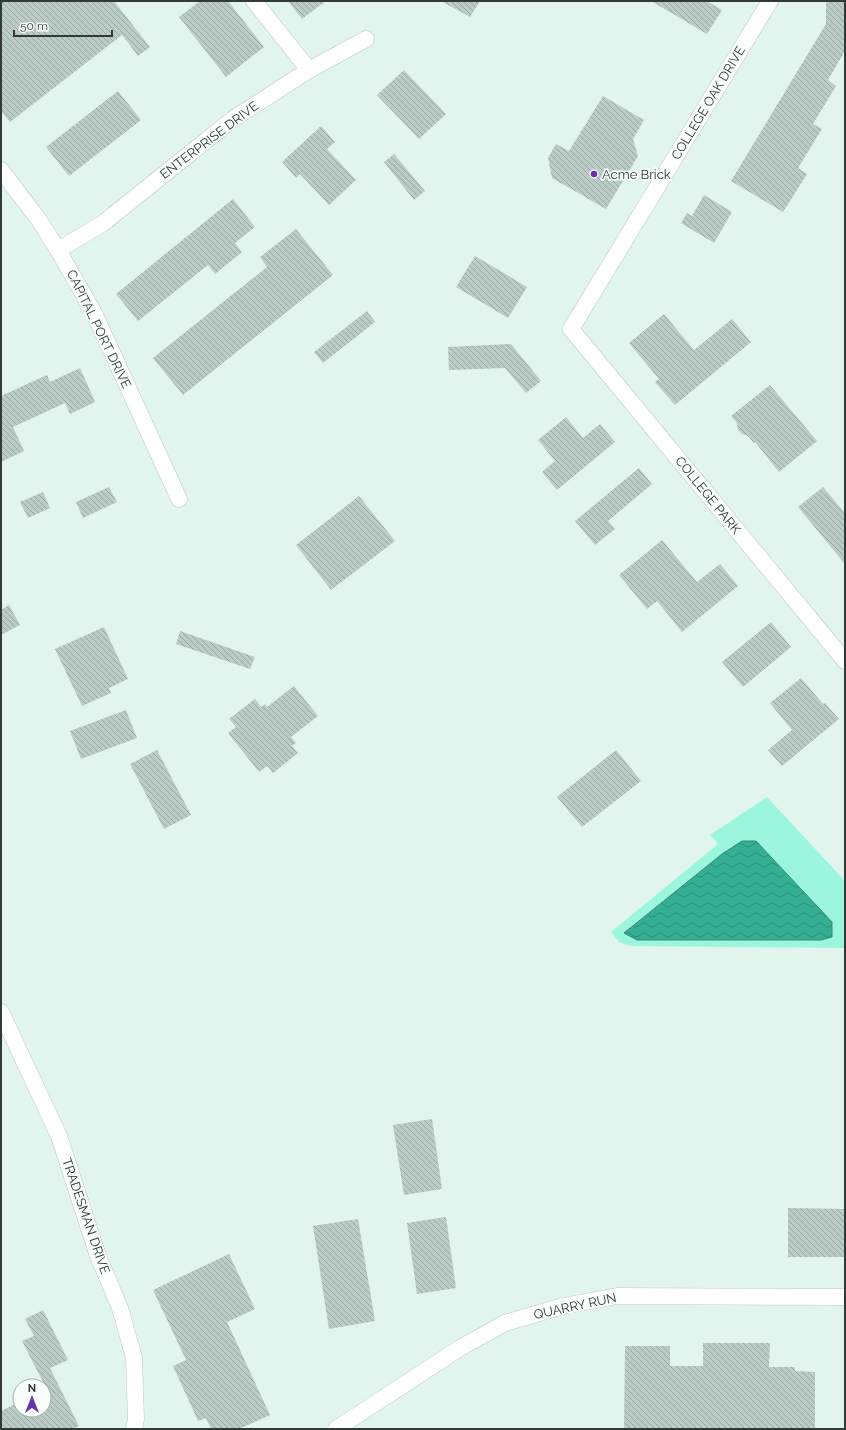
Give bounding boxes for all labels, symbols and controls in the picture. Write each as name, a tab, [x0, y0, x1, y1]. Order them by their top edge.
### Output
scale bar	[14, 12, 112, 38]
text: 50 m	[20, 19, 48, 33]
street label: COLLEGE OAK DRIVE	[668, 44, 748, 162]
street label: ENTERPRISE DRIVE	[157, 98, 261, 182]
place label: Acme Brick	[602, 167, 671, 182]
marker: Acme Brick	[589, 169, 599, 179]
street label: CAPITAL PORT DRIVE	[64, 267, 134, 391]
street label: COLLEGE PARK	[672, 453, 744, 537]
street label: TRADESMAN DRIVE	[59, 1156, 113, 1276]
street label: QUARRY RUN	[532, 1290, 618, 1322]
north arrow	[12, 1378, 52, 1418]
text: N	[28, 1382, 36, 1395]

